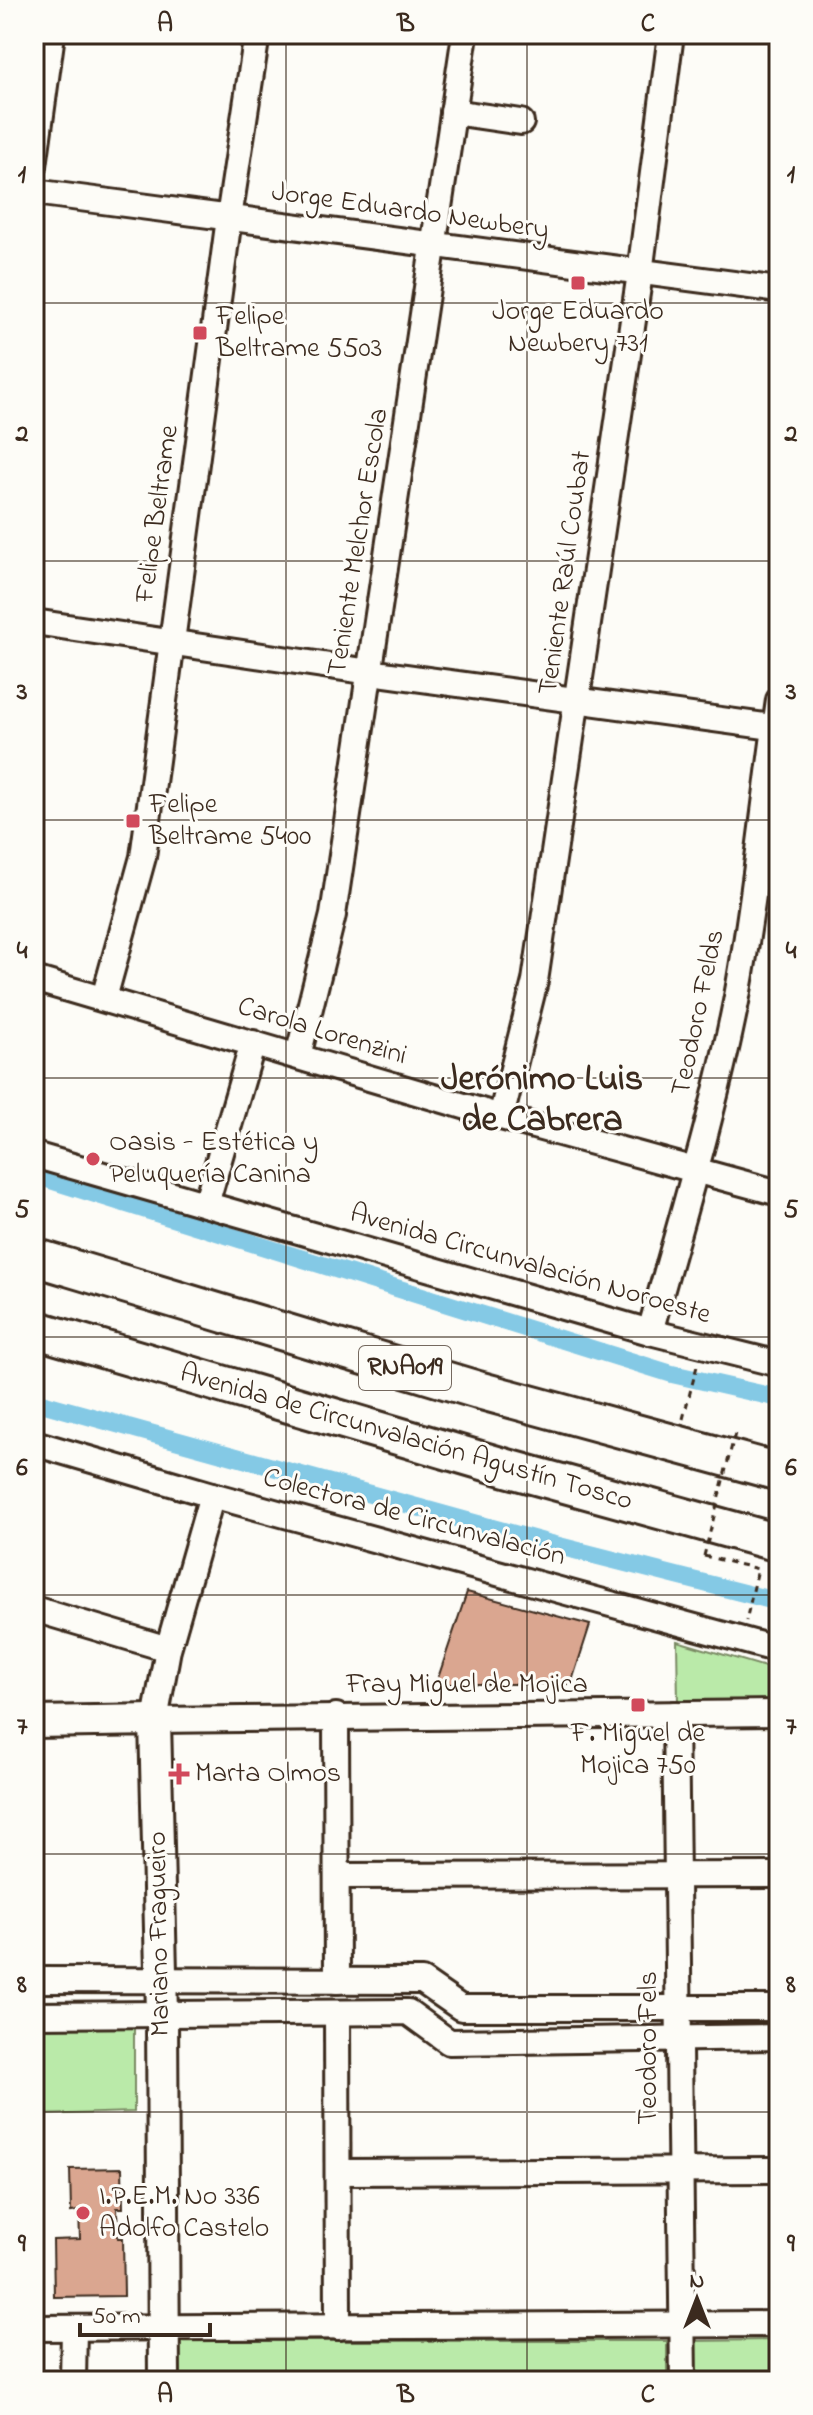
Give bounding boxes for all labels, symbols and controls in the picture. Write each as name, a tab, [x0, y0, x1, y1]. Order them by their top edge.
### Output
text: A	[157, 6, 173, 44]
text: B	[396, 6, 415, 44]
text: C	[641, 6, 655, 44]
text: 1	[18, 157, 27, 195]
text: 1	[787, 157, 796, 195]
street label: Jorge Eduardo Newbery	[269, 172, 551, 252]
marker: Jorge Eduardo Newbery 731	[569, 274, 587, 292]
place label: Jorge Eduardo Newbery 731	[492, 292, 664, 365]
place label: Felipe Beltrame 5503	[215, 297, 382, 370]
marker: Felipe Beltrame 5503	[191, 324, 209, 342]
street label: Teniente Melchor Escola	[318, 405, 400, 679]
text: 2	[15, 416, 29, 454]
text: 2	[784, 416, 798, 454]
street label: Felipe Beltrame	[125, 422, 191, 606]
street label: Teniente Raúl Coubat	[529, 448, 603, 698]
text: 3	[16, 674, 28, 712]
text: 3	[785, 674, 797, 712]
place label: Felipe Beltrame 5400	[148, 785, 311, 858]
marker: Felipe Beltrame 5400	[124, 812, 142, 830]
street label: Teodoro Felds	[661, 926, 737, 1100]
text: 4	[17, 933, 28, 971]
text: 4	[786, 933, 797, 971]
street label: Carola Lorenzini	[232, 987, 412, 1077]
district label: Jerónimo Luis de Cabrera	[441, 1054, 643, 1148]
place label: Oasis - Estética y Peluquería Canina	[109, 1123, 318, 1196]
marker: Oasis - Estética y Peluquería Canina	[84, 1150, 102, 1168]
text: 5	[15, 1192, 30, 1230]
text: 5	[784, 1192, 799, 1230]
street label: Avenida Circunvalación Noroeste	[345, 1194, 716, 1336]
road number: RNA019	[359, 1346, 451, 1390]
street label: Avenida de Circunvalación Agustín Tosco	[175, 1354, 637, 1522]
text: 6	[16, 1450, 28, 1488]
text: 6	[785, 1450, 797, 1488]
street label: Colectora de Circunvalación	[258, 1458, 570, 1578]
street label: Fray Miguel de Mojica	[345, 1665, 588, 1706]
marker: F. Miguel de Mojica 750	[629, 1696, 647, 1714]
text: 7	[17, 1709, 28, 1747]
text: 7	[786, 1709, 797, 1747]
place label: F. Miguel de Mojica 750	[570, 1714, 705, 1787]
place label: Marta Olmos	[195, 1754, 341, 1795]
marker: Marta Olmos	[170, 1765, 188, 1783]
street label: Mariano Fragueiro	[138, 1831, 182, 2037]
text: 8	[16, 1967, 27, 2005]
text: 8	[785, 1967, 796, 2005]
street label: Teodoro Fels	[629, 1971, 670, 2125]
place label: I.P.E.M. No 336 Adolfo Castelo	[99, 2177, 269, 2250]
marker: I.P.E.M. No 336 Adolfo Castelo	[74, 2204, 92, 2222]
text: 9	[17, 2226, 27, 2264]
text: 9	[786, 2226, 796, 2264]
north arrow	[657, 2259, 737, 2339]
text: N	[690, 2266, 704, 2298]
scale bar	[80, 2287, 210, 2337]
text: 50 m	[92, 2300, 141, 2335]
text: A	[157, 2377, 173, 2415]
text: B	[396, 2377, 415, 2415]
text: C	[641, 2377, 655, 2415]

